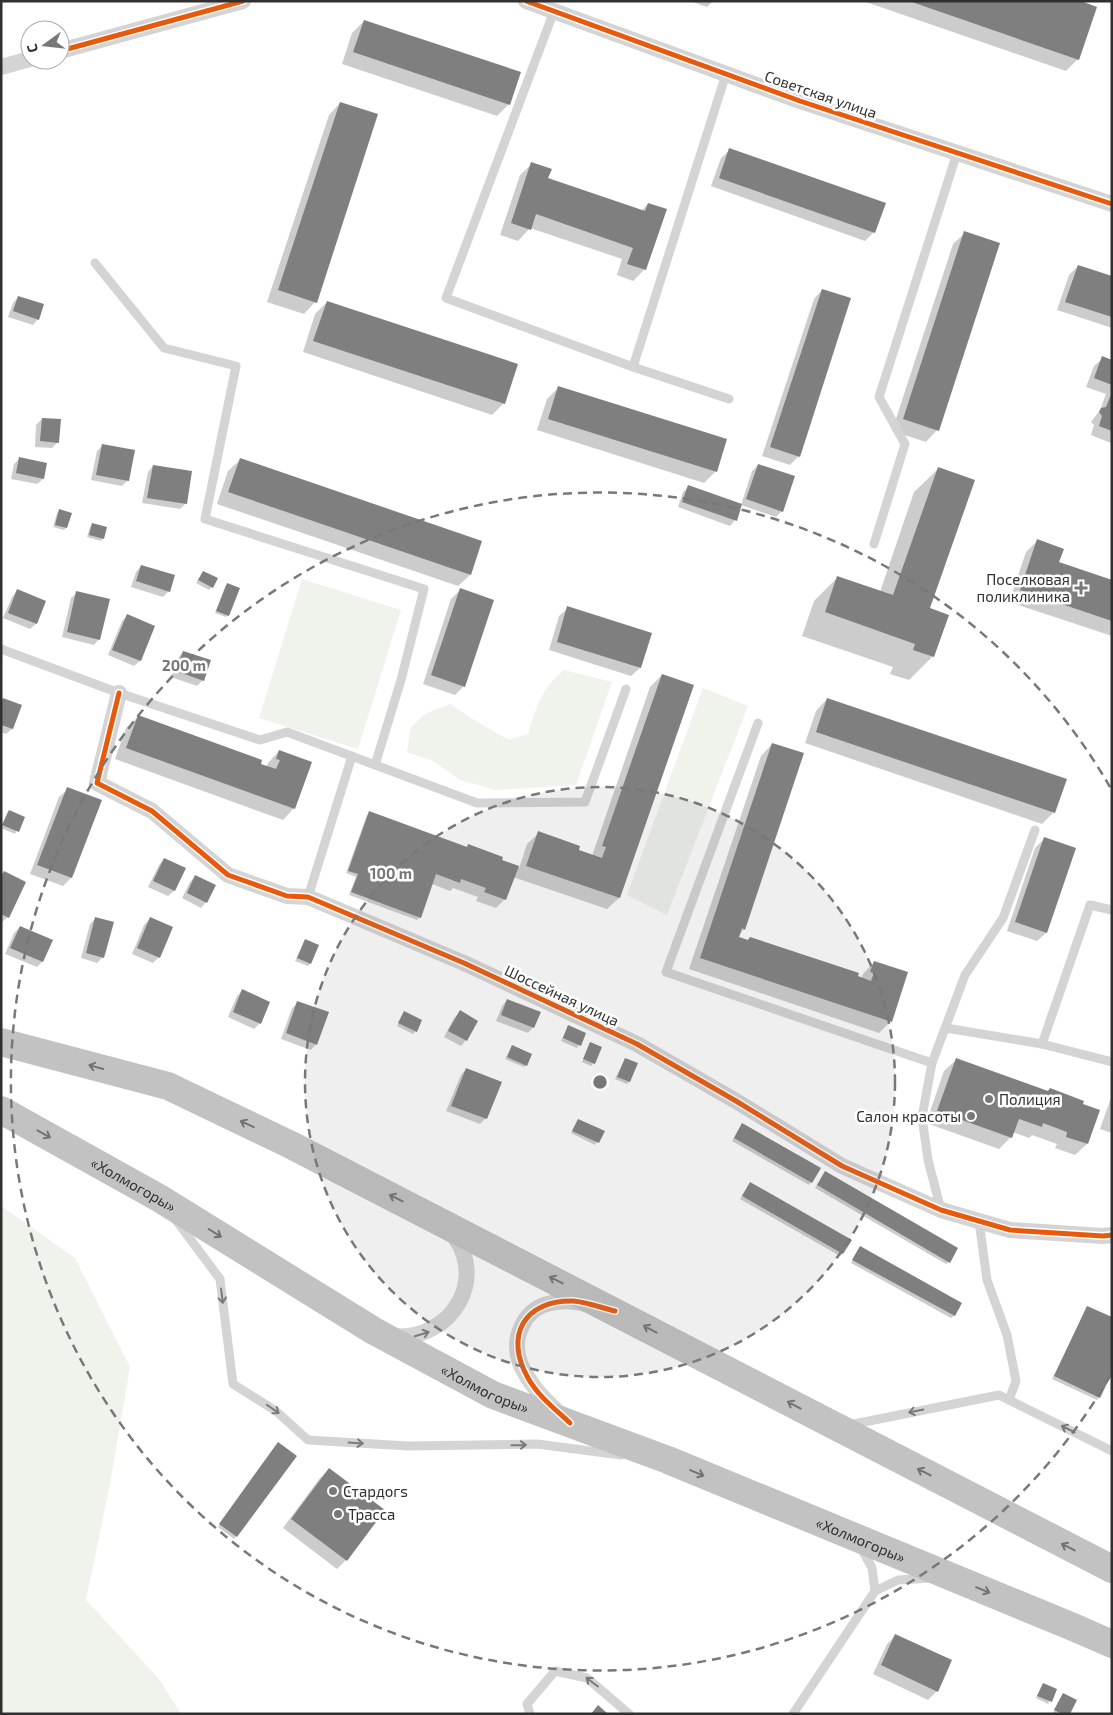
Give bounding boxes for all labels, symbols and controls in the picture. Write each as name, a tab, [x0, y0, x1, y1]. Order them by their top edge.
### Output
north arrow	[20, 20, 70, 70]
text: С	[23, 42, 41, 55]
street label: Советская улица	[762, 66, 879, 123]
place label: Поселковая поликлиника	[977, 570, 1070, 605]
marker: Поселковая поликлиника	[1074, 581, 1088, 595]
text: 200 m	[162, 656, 206, 674]
text: 100 m	[370, 864, 412, 882]
street label: Шоссейная улица	[501, 961, 622, 1030]
one-way arrow	[88, 1062, 104, 1071]
centre of rings	[591, 1073, 609, 1091]
place label: Полиция	[999, 1090, 1061, 1108]
marker: Полиция	[983, 1093, 995, 1105]
place label: Салон красоты	[856, 1107, 961, 1125]
marker: Салон красоты	[965, 1110, 977, 1122]
one-way arrow	[240, 1119, 255, 1128]
one-way arrow	[36, 1130, 51, 1139]
street label: «Холмогоры»	[88, 1153, 180, 1216]
one-way arrow	[389, 1193, 404, 1202]
one-way arrow	[208, 1228, 222, 1238]
one-way arrow	[549, 1275, 564, 1284]
one-way arrow	[217, 1288, 227, 1304]
one-way arrow	[643, 1324, 658, 1334]
one-way arrow	[413, 1328, 429, 1338]
street label: «Холмогоры»	[438, 1360, 532, 1417]
one-way arrow	[787, 1400, 802, 1410]
one-way arrow	[266, 1404, 280, 1414]
one-way arrow	[908, 1407, 924, 1417]
one-way arrow	[1061, 1424, 1076, 1434]
one-way arrow	[348, 1438, 364, 1447]
one-way arrow	[510, 1440, 526, 1450]
one-way arrow	[917, 1467, 932, 1476]
one-way arrow	[689, 1468, 704, 1478]
place label: Стардогs	[343, 1482, 408, 1500]
marker: Стардогs	[327, 1485, 339, 1497]
place label: Трасса	[348, 1505, 395, 1523]
marker: Трасса	[332, 1508, 344, 1520]
street label: «Холмогоры»	[813, 1513, 908, 1566]
one-way arrow	[1061, 1542, 1076, 1552]
one-way arrow	[975, 1586, 990, 1595]
one-way arrow	[586, 1677, 599, 1688]

